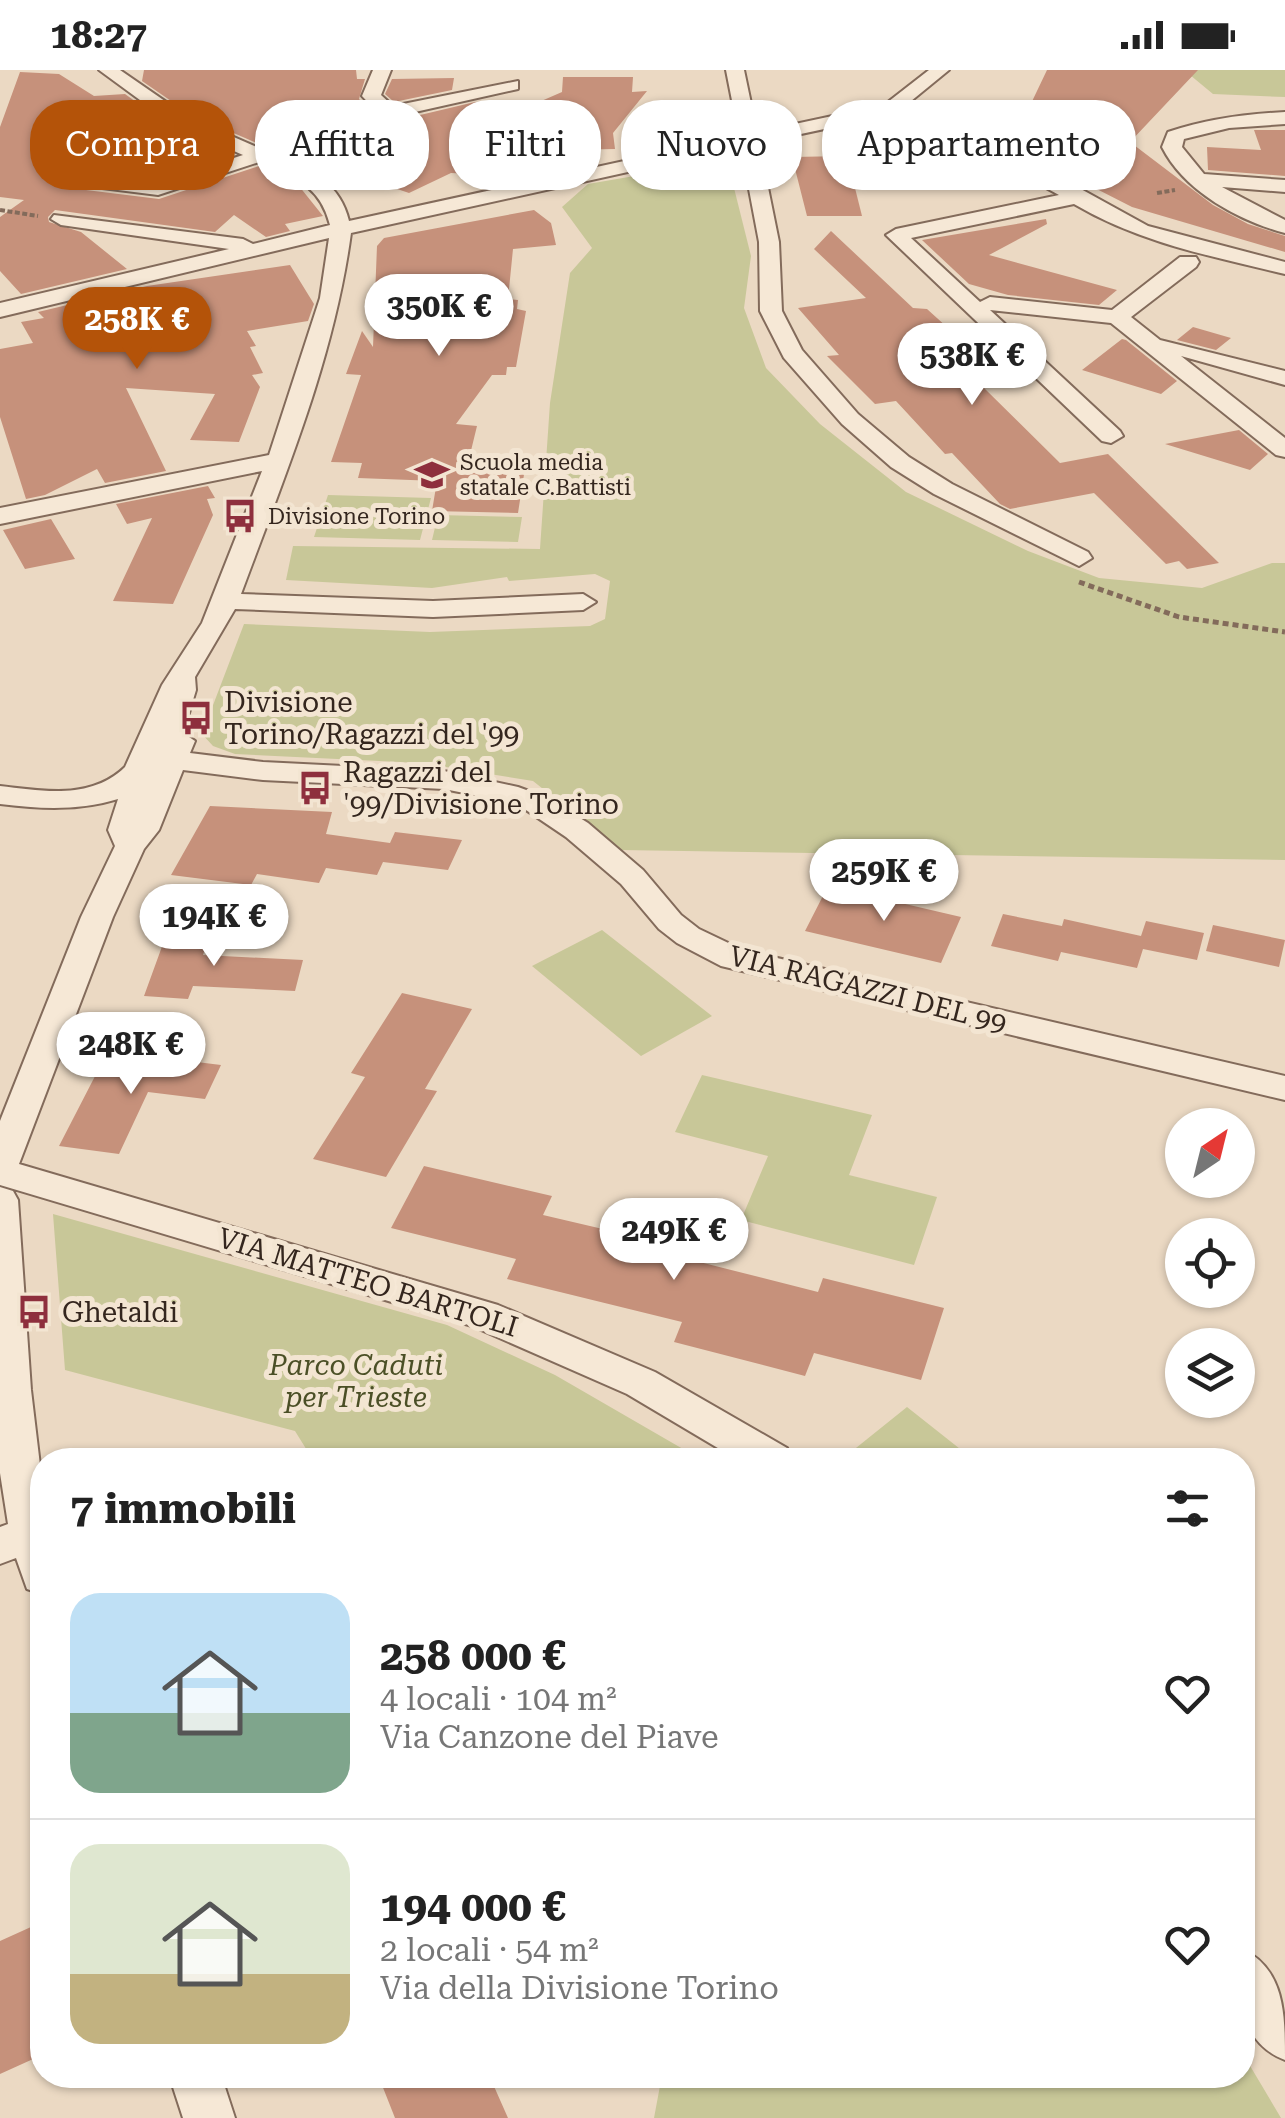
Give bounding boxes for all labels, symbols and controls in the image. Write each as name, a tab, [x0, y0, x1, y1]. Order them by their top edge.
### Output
text: 18:27	[50, 13, 147, 57]
chip: Compra	[30, 100, 235, 190]
chip: Affitta	[255, 100, 429, 190]
chip: Filtri	[449, 100, 601, 190]
chip: Nuovo	[621, 100, 802, 190]
chip: Appartamento	[822, 100, 1136, 190]
pin: 350K €	[358, 274, 520, 359]
pin: 258K €	[56, 287, 218, 372]
text: 350K €	[387, 287, 491, 325]
text: 258K €	[85, 300, 189, 338]
pin: 538K €	[891, 323, 1053, 408]
text: 538K €	[920, 336, 1024, 374]
place label: Scuola media statale C.Battisti	[460, 450, 631, 500]
school or university icon: Scuola media statale C.Battisti	[413, 456, 451, 494]
bus stop icon: Divisione Torino	[221, 497, 259, 535]
place label: Divisione Torino	[268, 504, 445, 529]
place label: Divisione Torino/Ragazzi del '99	[224, 686, 519, 751]
bus stop icon: Divisione Torino/Ragazzi del '99	[177, 699, 215, 737]
place label: Ragazzi del '99/Divisione Torino	[343, 756, 619, 821]
bus stop icon: Ragazzi del '99/Divisione Torino	[296, 769, 334, 807]
pin: 259K €	[803, 839, 965, 924]
text: 259K €	[832, 852, 936, 890]
pin: 194K €	[133, 884, 295, 969]
text: 194K €	[162, 897, 266, 935]
street label: VIA RAGAZZI DEL 99	[726, 939, 1010, 1040]
pin: 248K €	[50, 1012, 212, 1097]
text: 248K €	[79, 1025, 183, 1063]
north arrow	[1165, 1108, 1255, 1198]
map controls	[1165, 1108, 1255, 1418]
pin: 249K €	[593, 1198, 755, 1283]
text: 249K €	[622, 1211, 726, 1249]
button: locate	[1165, 1218, 1255, 1308]
street label: VIA MATTEO BARTOLI	[214, 1221, 522, 1344]
bus stop icon: Ghetaldi	[15, 1293, 53, 1331]
place label: Ghetaldi	[62, 1296, 178, 1329]
button: layers	[1165, 1328, 1255, 1418]
park label: Parco Caduti per Trieste	[268, 1349, 443, 1414]
icon: filters	[1160, 1481, 1215, 1536]
text: 7 immobili	[70, 1484, 296, 1533]
text: 258 000 €	[380, 1631, 566, 1680]
icon: home	[150, 1633, 270, 1753]
icon: heart	[1160, 1666, 1215, 1721]
text: 4 locali · 104 m²	[380, 1680, 617, 1718]
text: Via Canzone del Piave	[380, 1718, 719, 1756]
text: 194 000 €	[380, 1882, 566, 1931]
icon: home	[150, 1884, 270, 2004]
icon: heart	[1160, 1917, 1215, 1972]
text: 2 locali · 54 m²	[380, 1931, 599, 1969]
text: Via della Divisione Torino	[380, 1969, 779, 2007]

